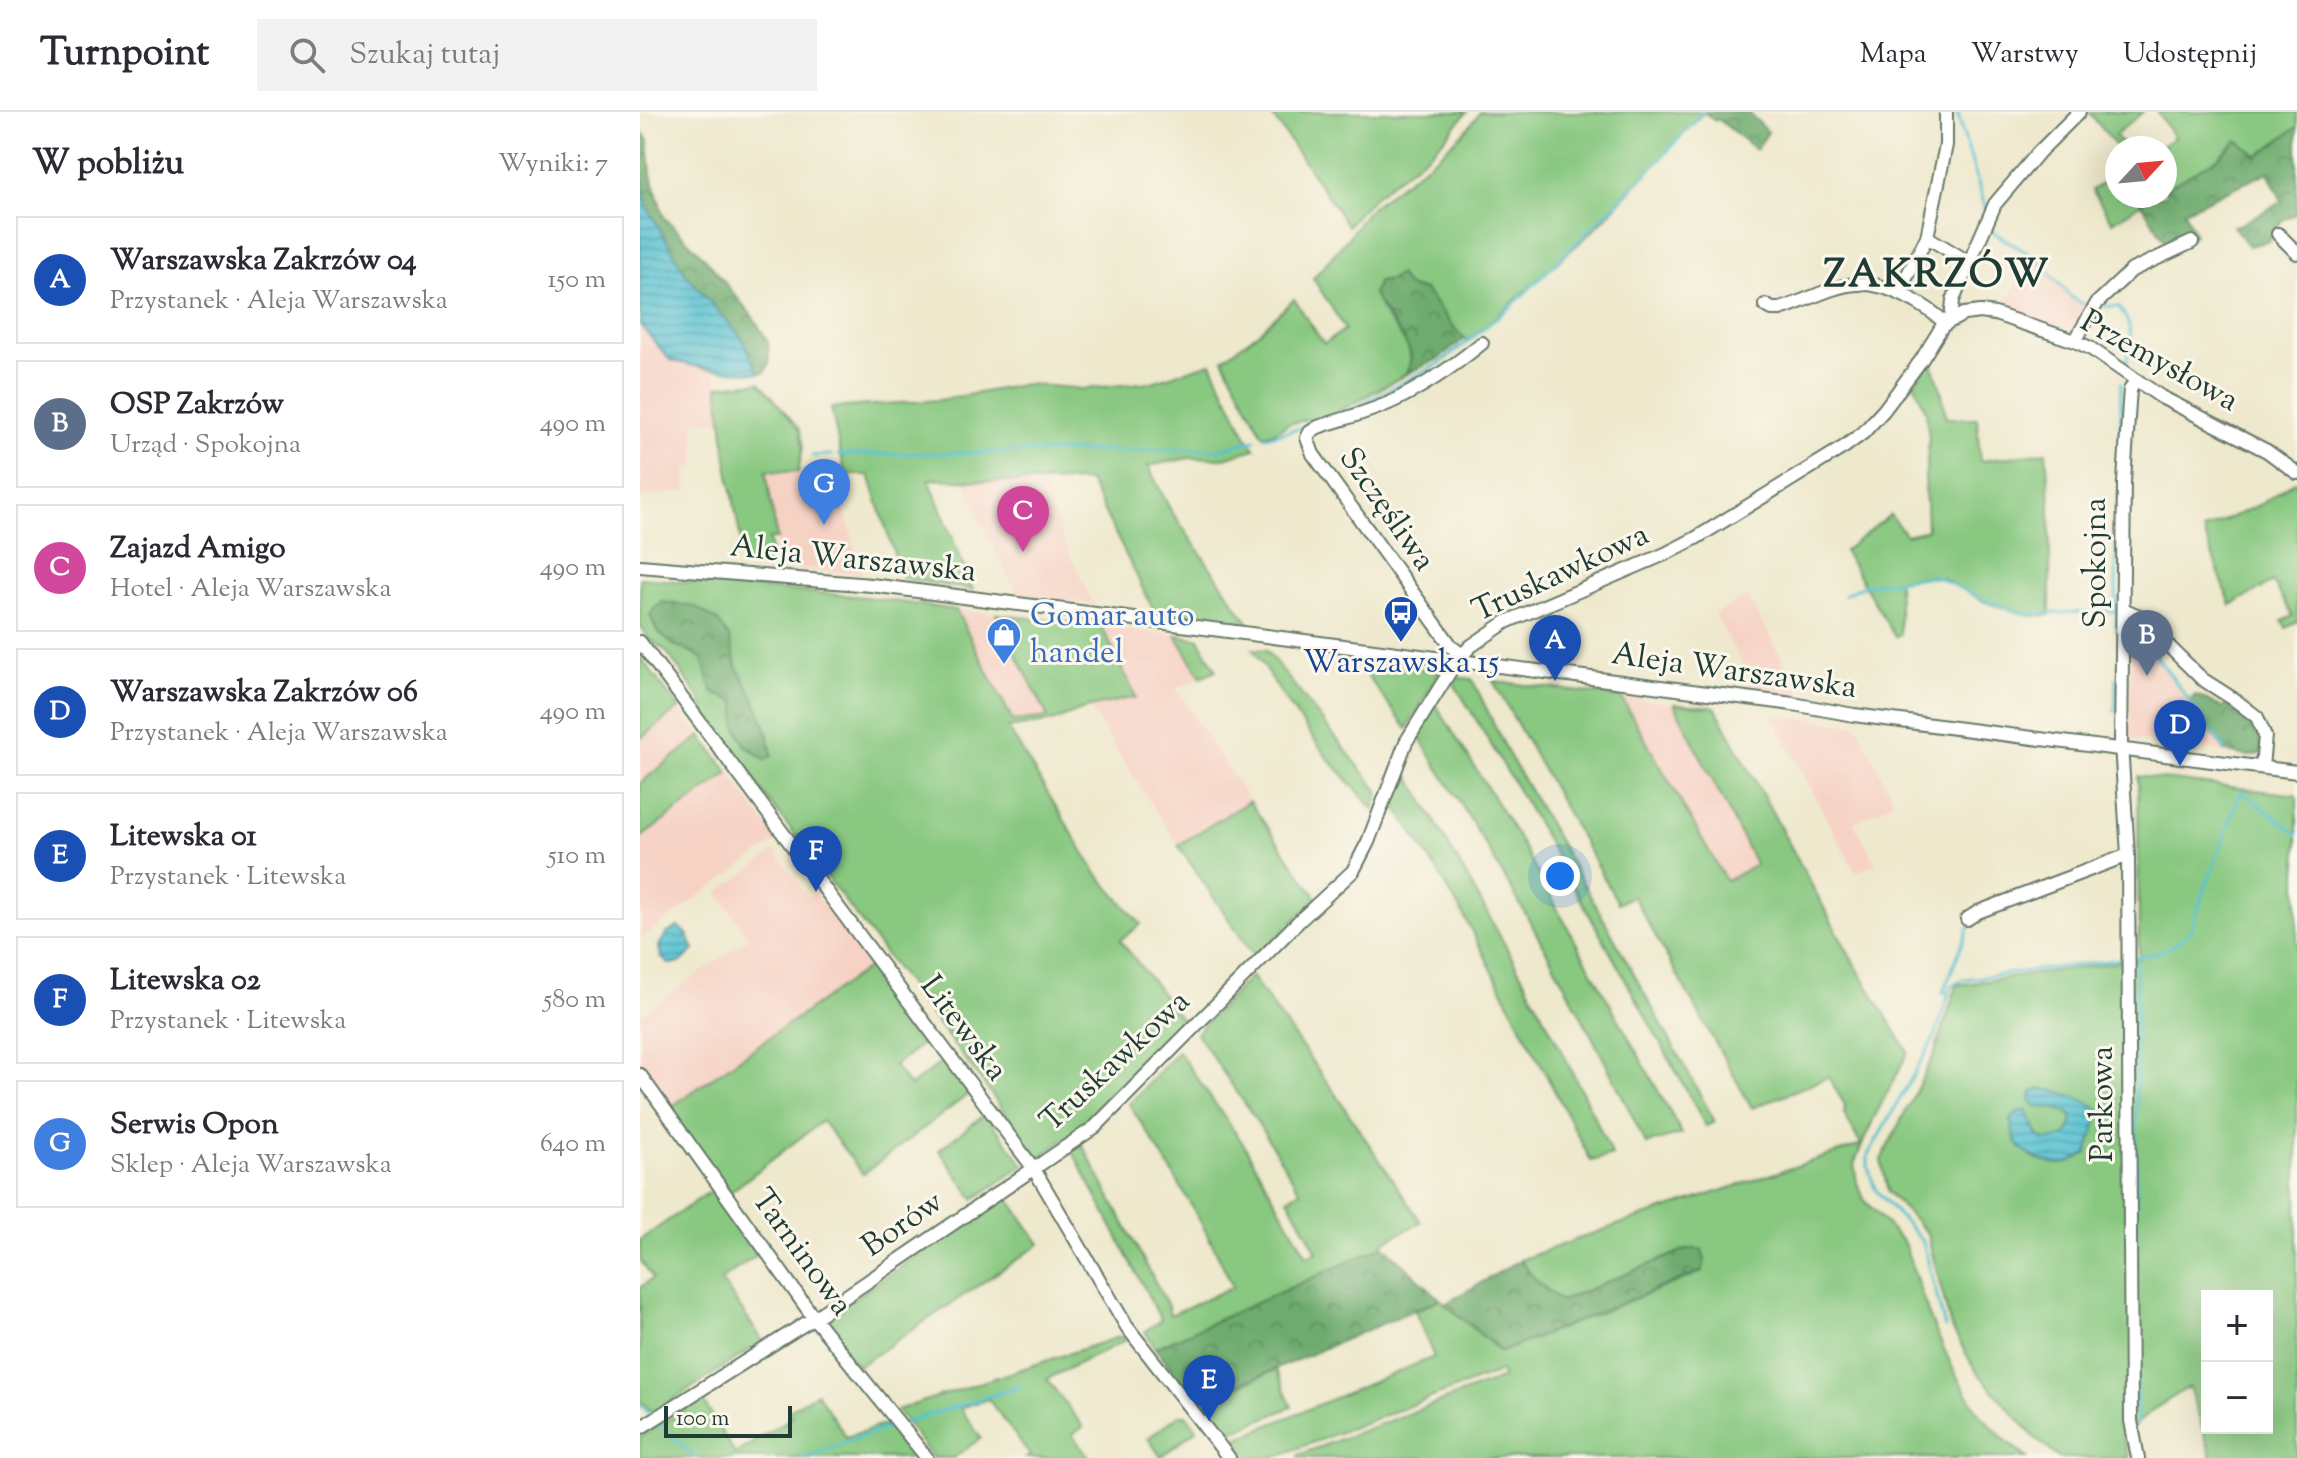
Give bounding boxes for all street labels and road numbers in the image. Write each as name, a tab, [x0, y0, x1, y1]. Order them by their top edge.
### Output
street label: Przemysłowa	[2072, 300, 2247, 425]
street label: Szczęśliwa	[1327, 439, 1446, 581]
street label: Spokojna	[2074, 497, 2120, 628]
street label: Truskawkowa	[1465, 513, 1657, 635]
street label: Aleja Warszawska	[728, 524, 979, 596]
street label: Aleja Warszawska	[1608, 632, 1860, 712]
street label: Litewska	[908, 966, 1018, 1092]
street label: Truskawkowa	[1031, 980, 1201, 1144]
street label: Parkowa	[2081, 1046, 2127, 1162]
street label: Tarninowa	[739, 1180, 863, 1327]
street label: Borów	[853, 1180, 953, 1270]

